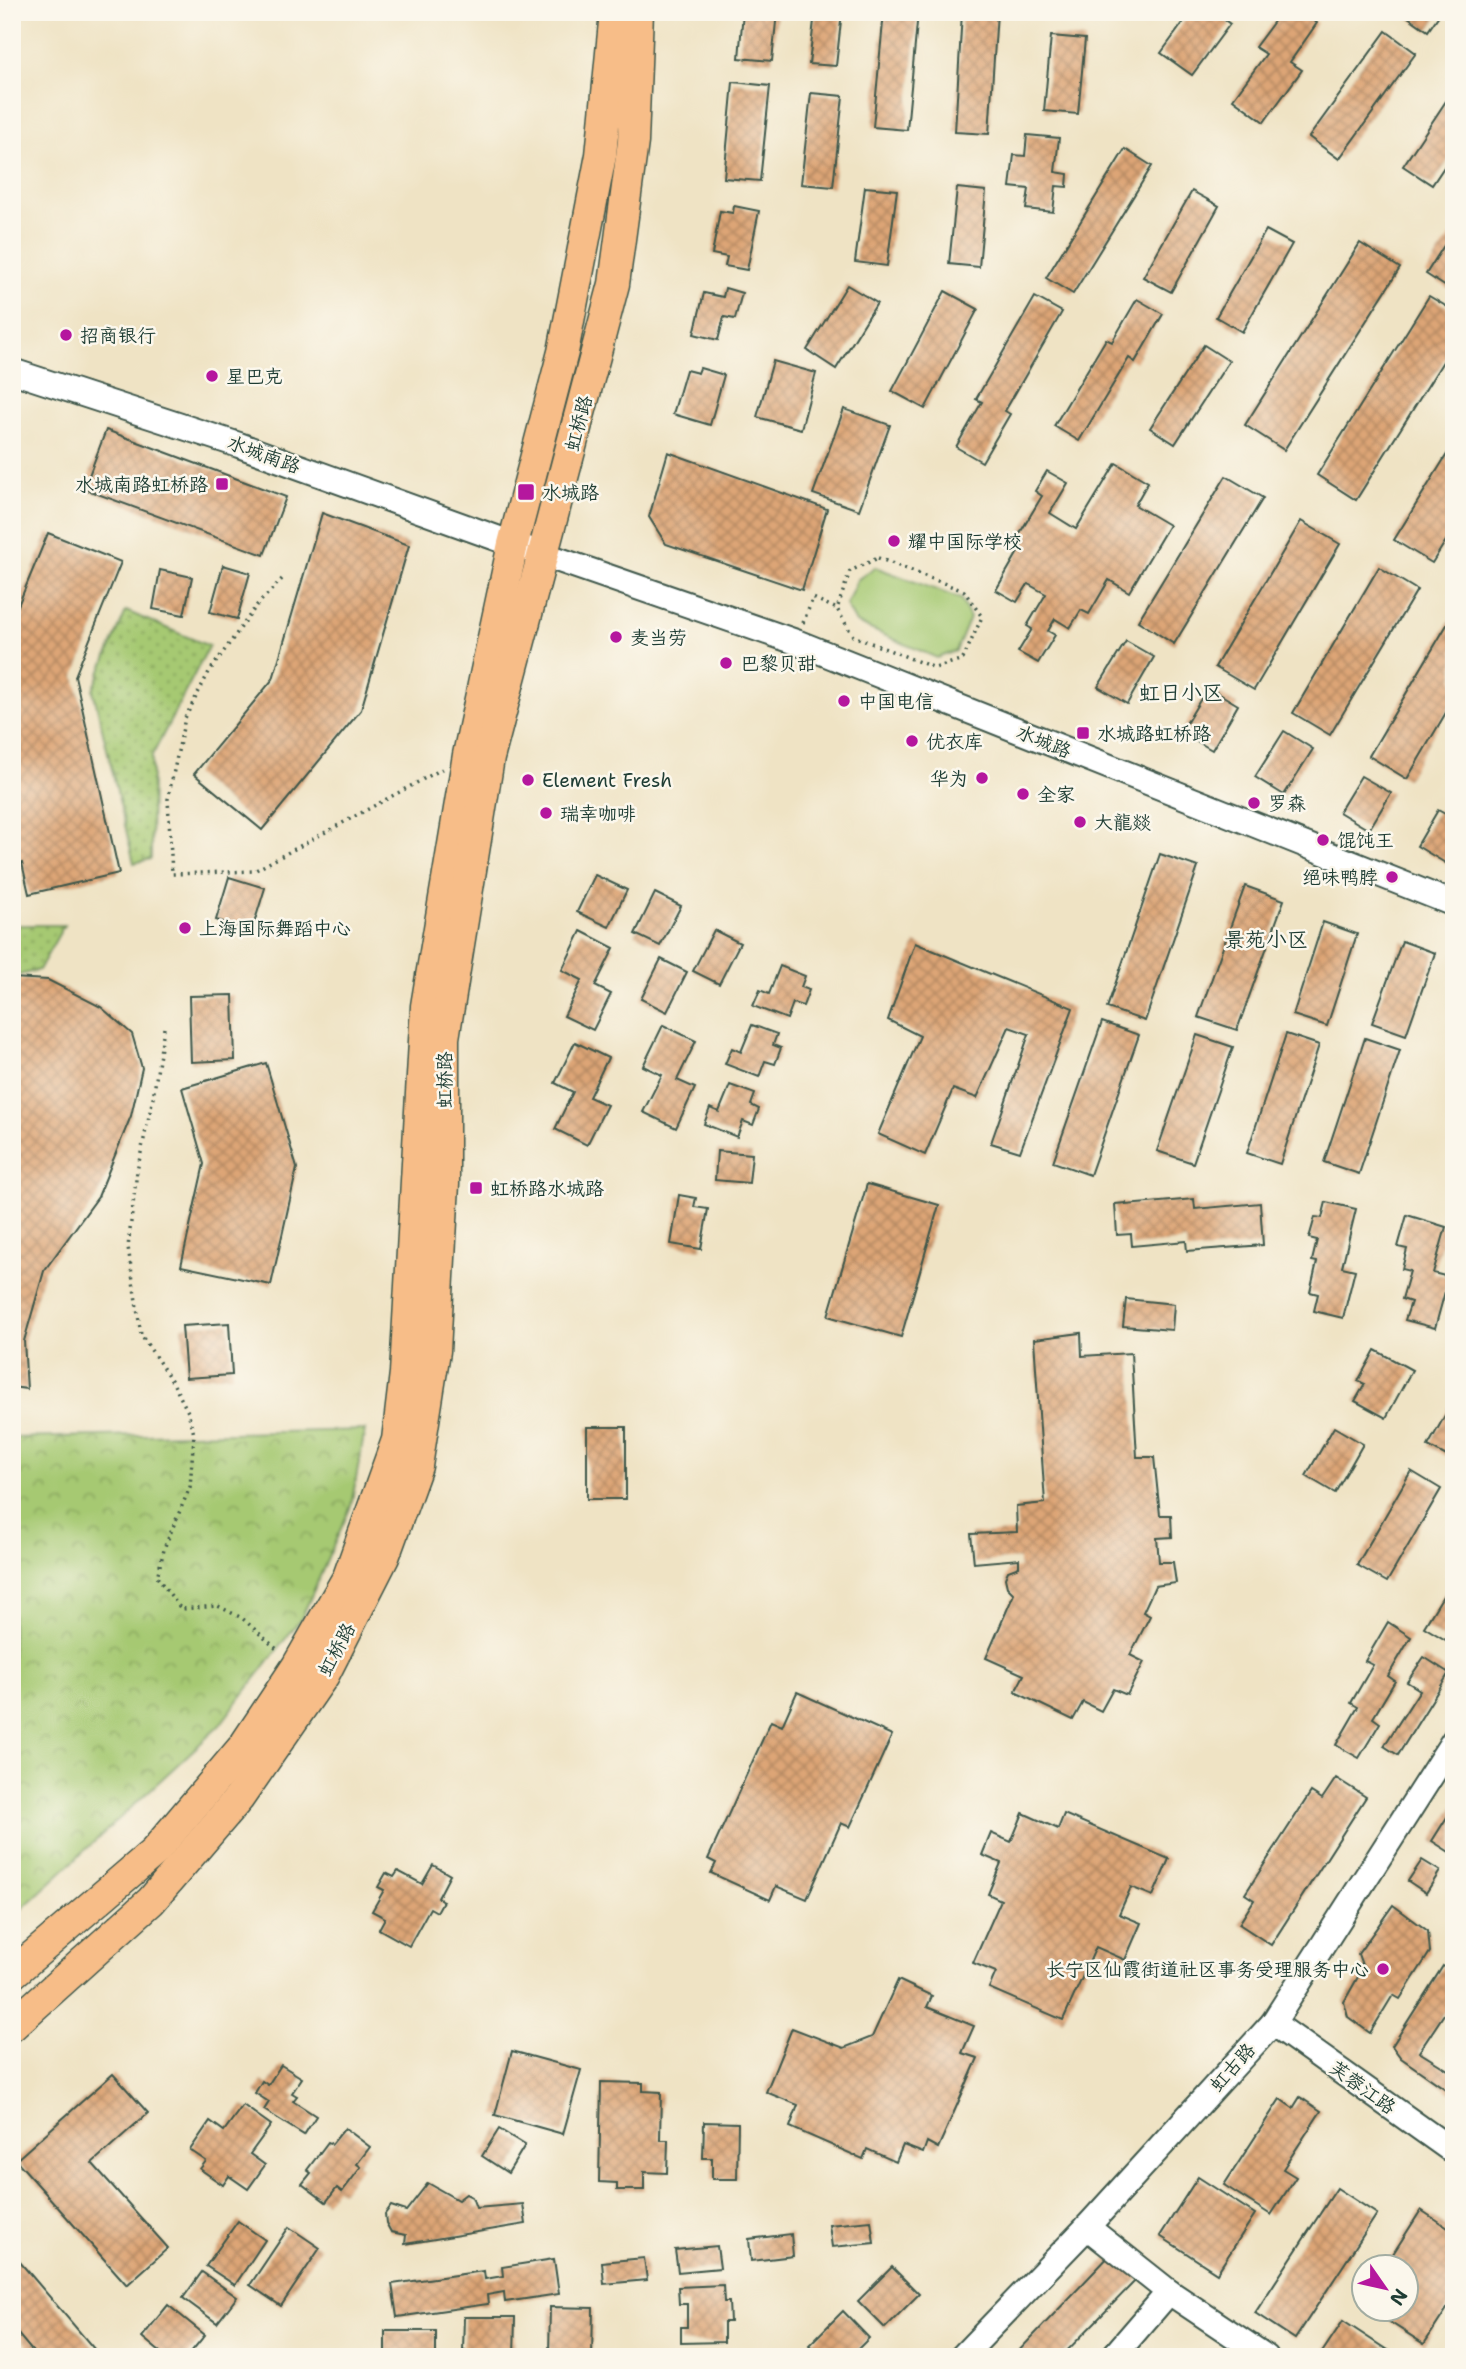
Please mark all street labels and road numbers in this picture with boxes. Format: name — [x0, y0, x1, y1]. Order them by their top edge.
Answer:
street label: 虹桥路 — [559, 392, 598, 454]
street label: 水城南路 — [224, 430, 304, 479]
street label: 水城路 — [1013, 719, 1075, 764]
street label: 虹桥路 — [432, 1051, 457, 1109]
street label: 虹桥路 — [312, 1618, 361, 1680]
street label: 虹古路 — [1204, 2038, 1261, 2097]
street label: 芙蓉江路 — [1325, 2055, 1401, 2120]

